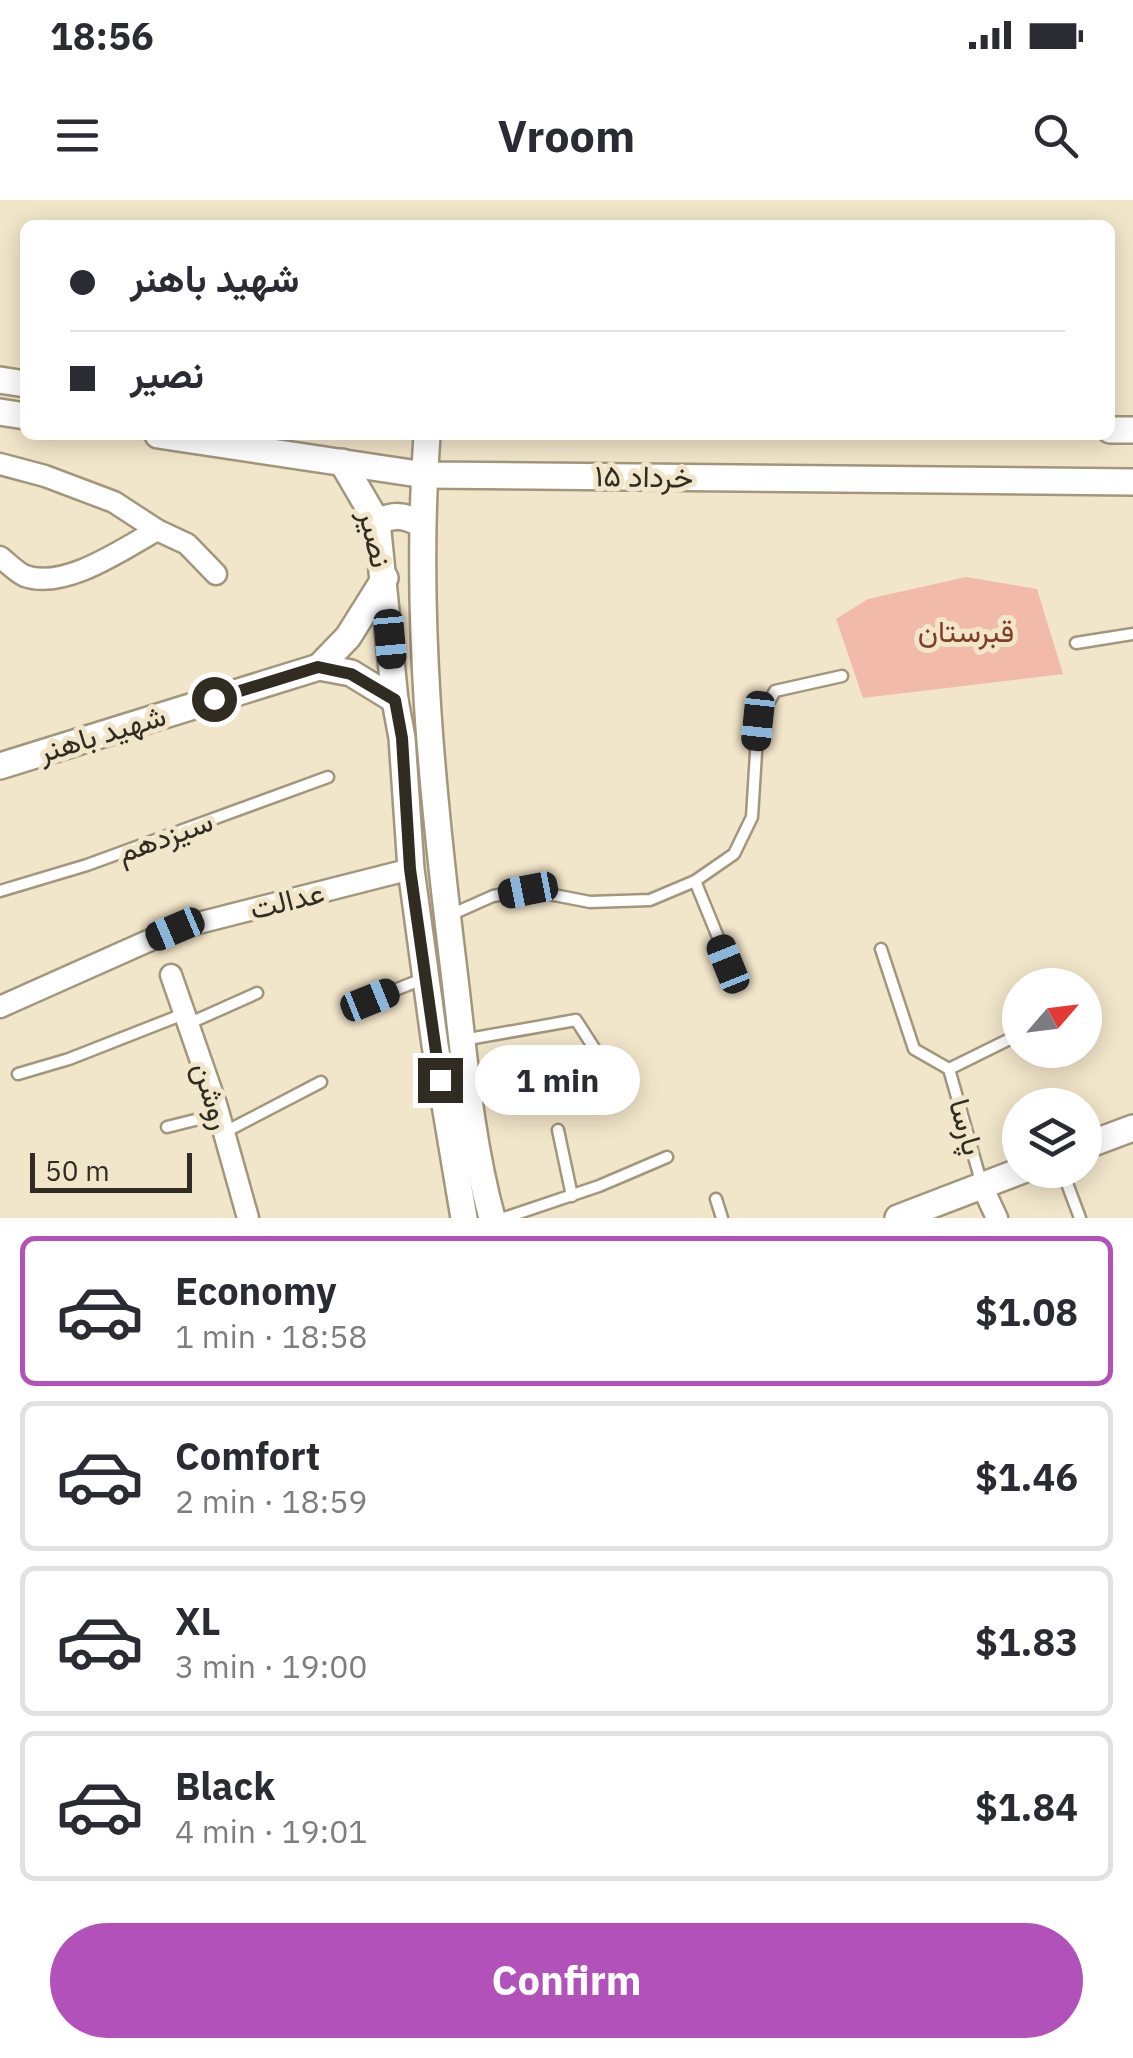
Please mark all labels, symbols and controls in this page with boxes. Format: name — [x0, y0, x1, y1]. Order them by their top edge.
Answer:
text: 18:56 — [50, 11, 154, 60]
text: Vroom — [498, 106, 635, 164]
icon: menu — [50, 108, 105, 163]
icon: search — [1028, 108, 1083, 163]
text: شهید باهنر — [130, 253, 299, 302]
text: نصیر — [130, 349, 204, 398]
street label: ۱۵ خرداد — [594, 455, 694, 496]
street label: نصیر — [351, 505, 402, 571]
car — [372, 608, 408, 670]
park label: قبرستان — [918, 611, 1014, 650]
route start — [192, 677, 237, 722]
car — [740, 690, 776, 752]
street label: شهید باهنر — [32, 695, 170, 771]
street label: سیزدهم — [111, 800, 218, 872]
car — [496, 870, 560, 910]
street label: عدالت — [245, 872, 328, 928]
car — [142, 903, 208, 955]
car — [703, 931, 753, 997]
north arrow — [1002, 968, 1102, 1068]
map controls — [1002, 968, 1102, 1188]
car — [337, 975, 403, 1025]
callout: 1 min — [475, 1045, 640, 1115]
street label: روشن — [185, 1057, 242, 1134]
route end — [418, 1058, 463, 1103]
text: 1 min — [516, 1059, 599, 1101]
button: layers — [1002, 1088, 1102, 1188]
street label: پارسا — [939, 1094, 994, 1160]
scale bar — [30, 1148, 192, 1193]
text: 50 m — [45, 1152, 110, 1189]
icon: car — [55, 1266, 145, 1356]
text: Economy — [175, 1266, 337, 1315]
text: $1.08 — [975, 1287, 1078, 1336]
text: 1 min · 18:58 — [175, 1315, 368, 1357]
icon: car — [55, 1431, 145, 1521]
text: Comfort — [175, 1431, 320, 1480]
text: $1.46 — [975, 1452, 1078, 1501]
text: 2 min · 18:59 — [175, 1480, 368, 1522]
icon: car — [55, 1596, 145, 1686]
text: XL — [175, 1596, 221, 1645]
text: $1.83 — [975, 1617, 1078, 1666]
text: 3 min · 19:00 — [175, 1645, 368, 1687]
icon: car — [55, 1761, 145, 1851]
text: Black — [175, 1761, 275, 1810]
text: $1.84 — [975, 1782, 1078, 1831]
text: 4 min · 19:01 — [175, 1810, 368, 1852]
button: Confirm — [50, 1923, 1083, 2038]

